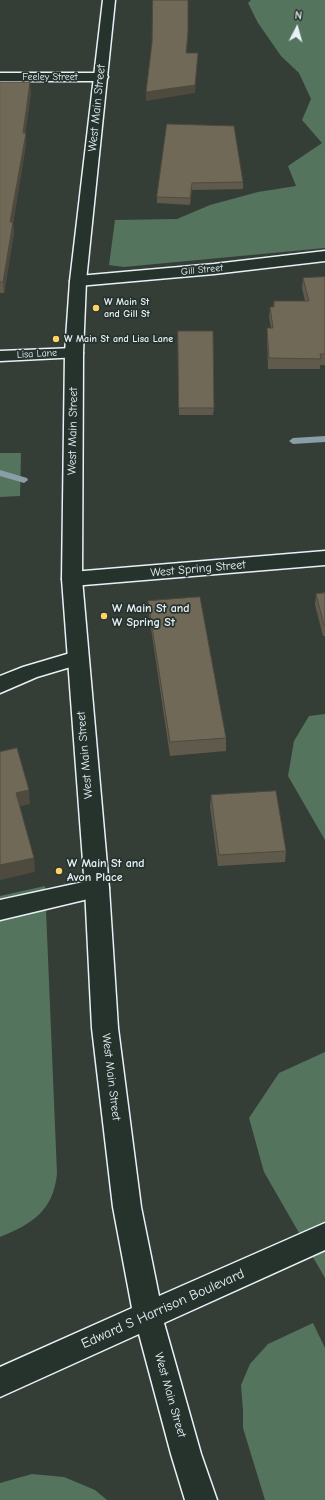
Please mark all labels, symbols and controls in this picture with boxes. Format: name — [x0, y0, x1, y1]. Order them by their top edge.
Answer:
north arrow — [277, 8, 317, 48]
text: N — [294, 9, 303, 22]
street label: West Main Street — [85, 64, 109, 152]
street label: Feeley Street — [22, 71, 78, 83]
street label: Gill Street — [180, 262, 224, 278]
place label: W Main St and Gill St — [104, 296, 150, 320]
marker: W Main St and Gill St — [91, 303, 101, 313]
place label: W Main St and Lisa Lane — [64, 333, 173, 345]
marker: W Main St and Lisa Lane — [51, 334, 61, 344]
street label: Lisa Lane — [16, 347, 58, 361]
street label: West Main Street — [65, 387, 81, 475]
street label: West Spring Street — [150, 558, 246, 580]
place label: W Main St and W Spring St — [112, 602, 190, 630]
marker: W Main St and W Spring St — [99, 611, 109, 621]
street label: West Main Street — [74, 711, 96, 799]
place label: W Main St and Avon Place — [67, 857, 145, 885]
marker: W Main St and Avon Place — [54, 866, 64, 876]
street label: West Main Street — [99, 1033, 123, 1121]
street label: Edward S Harrison Boulevard — [79, 1265, 247, 1353]
street label: West Main Street — [151, 1351, 189, 1439]

